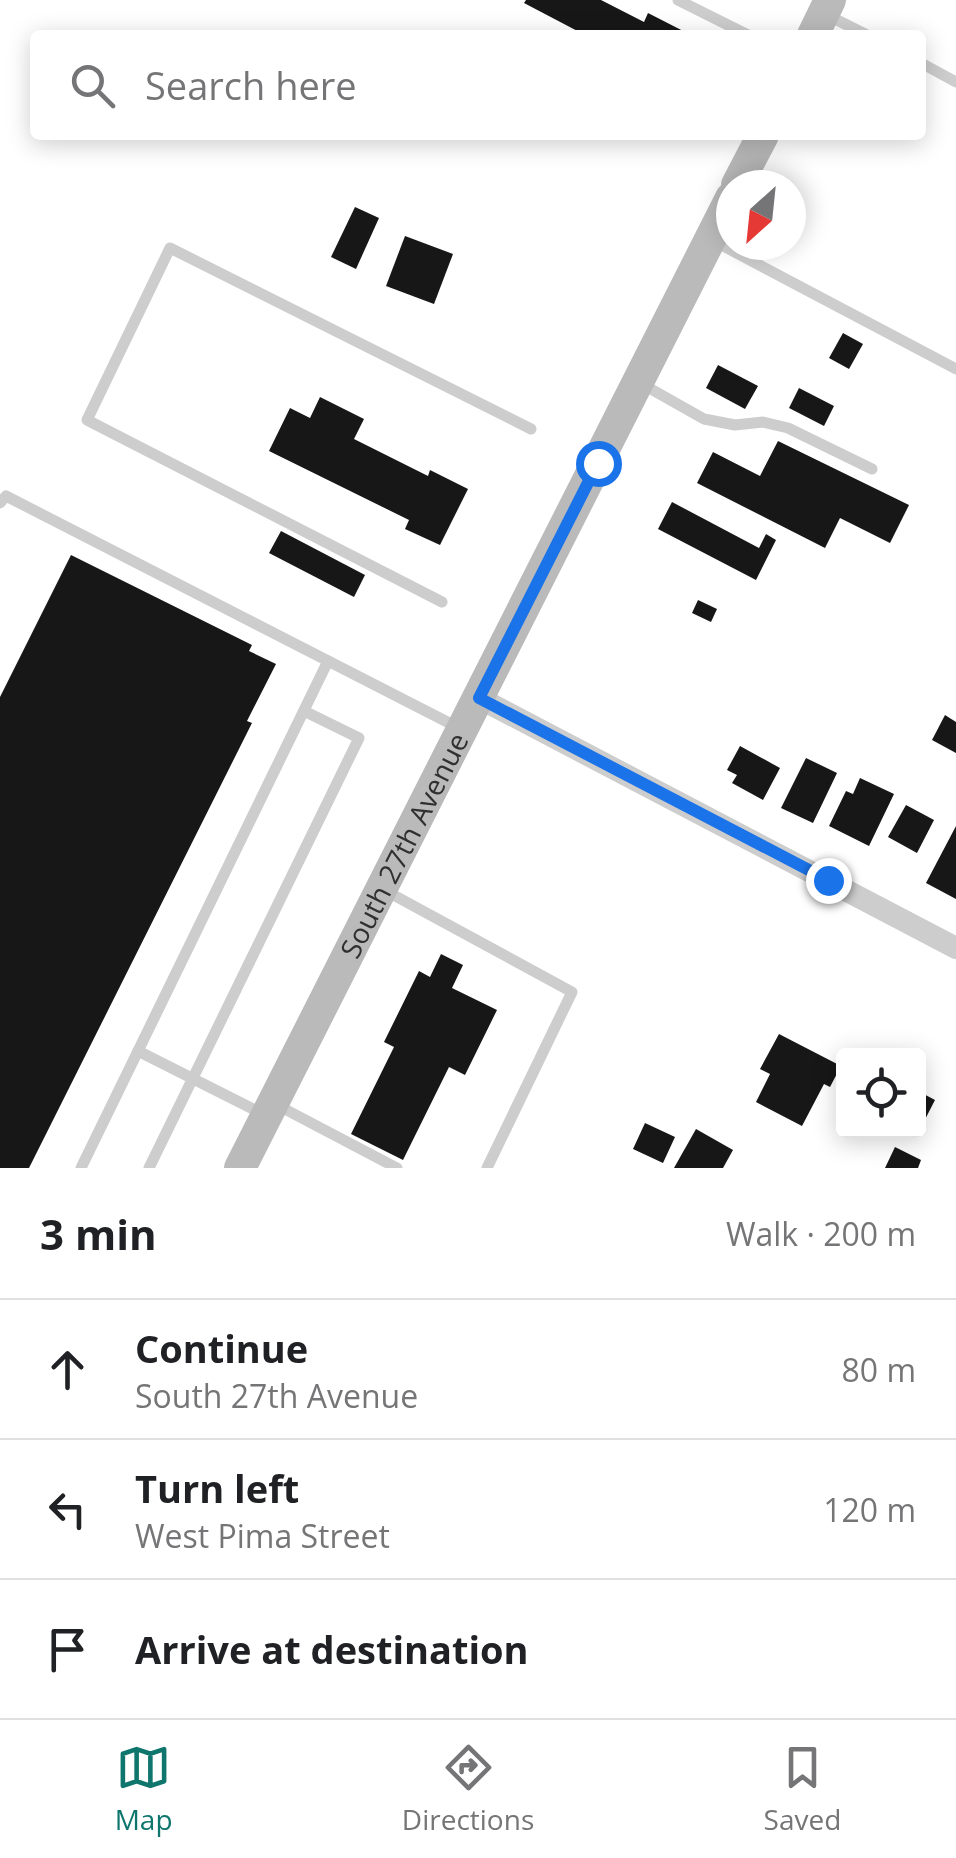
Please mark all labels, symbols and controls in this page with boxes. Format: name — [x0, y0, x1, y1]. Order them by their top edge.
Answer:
search box — [30, 30, 926, 140]
icon: search — [65, 58, 120, 113]
text: Search here — [145, 59, 357, 111]
north arrow — [716, 170, 806, 260]
route start — [576, 441, 622, 487]
street label: South 27th Avenue — [331, 726, 476, 964]
route end — [806, 858, 852, 904]
map controls — [836, 1048, 926, 1138]
button: locate — [836, 1048, 926, 1138]
text: 3 min — [40, 1205, 157, 1262]
text: Walk · 200 m — [726, 1212, 916, 1255]
text: Continue — [135, 1322, 308, 1374]
icon: ahead — [40, 1342, 95, 1397]
text: 80 m — [841, 1348, 916, 1391]
text: South 27th Avenue — [135, 1374, 418, 1417]
text: Turn left — [135, 1462, 299, 1514]
icon: left — [40, 1482, 95, 1537]
text: 120 m — [823, 1488, 916, 1531]
text: West Pima Street — [135, 1514, 390, 1557]
icon: arrive — [40, 1622, 95, 1677]
text: Arrive at destination — [135, 1623, 529, 1675]
tab: Map — [115, 1740, 173, 1838]
tab: Directions — [402, 1740, 534, 1838]
tab: Saved — [764, 1740, 841, 1838]

